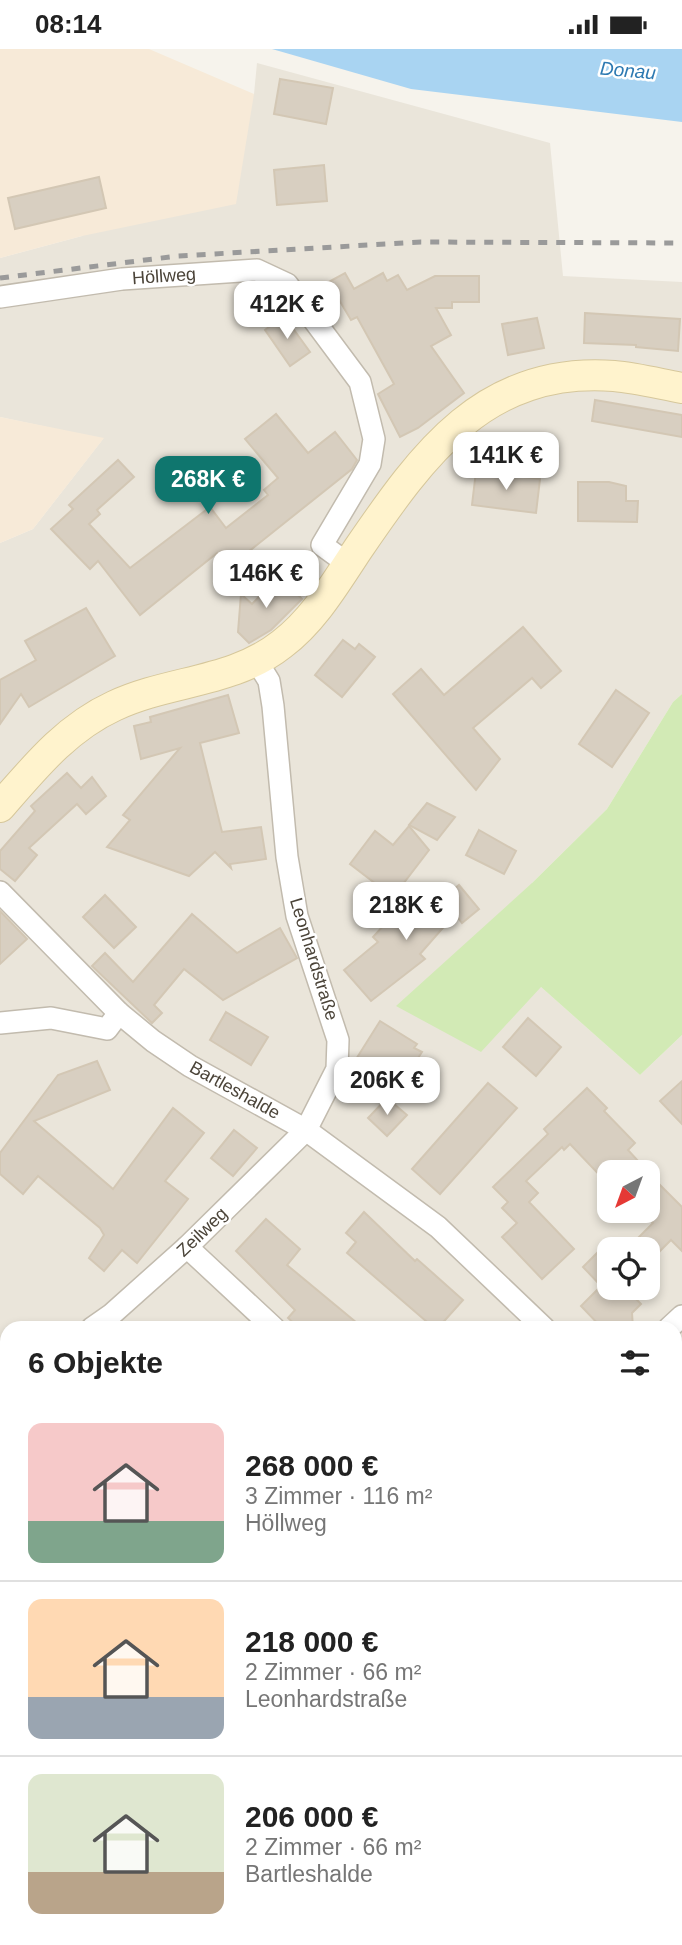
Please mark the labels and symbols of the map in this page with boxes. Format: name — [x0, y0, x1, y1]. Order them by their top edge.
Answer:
water label: Donau — [599, 58, 657, 83]
street label: Höllweg — [131, 264, 197, 288]
pin: 412K € — [230, 281, 344, 341]
pin: 141K € — [449, 433, 563, 492]
pin: 268K € — [151, 456, 265, 516]
pin: 146K € — [209, 551, 323, 610]
pin: 218K € — [349, 883, 463, 942]
street label: Leonhardstraße — [286, 895, 342, 1023]
street label: Bartleshalde — [186, 1057, 284, 1123]
pin: 206K € — [330, 1058, 444, 1117]
north arrow — [597, 1160, 660, 1223]
street label: Zeilweg — [173, 1203, 231, 1261]

